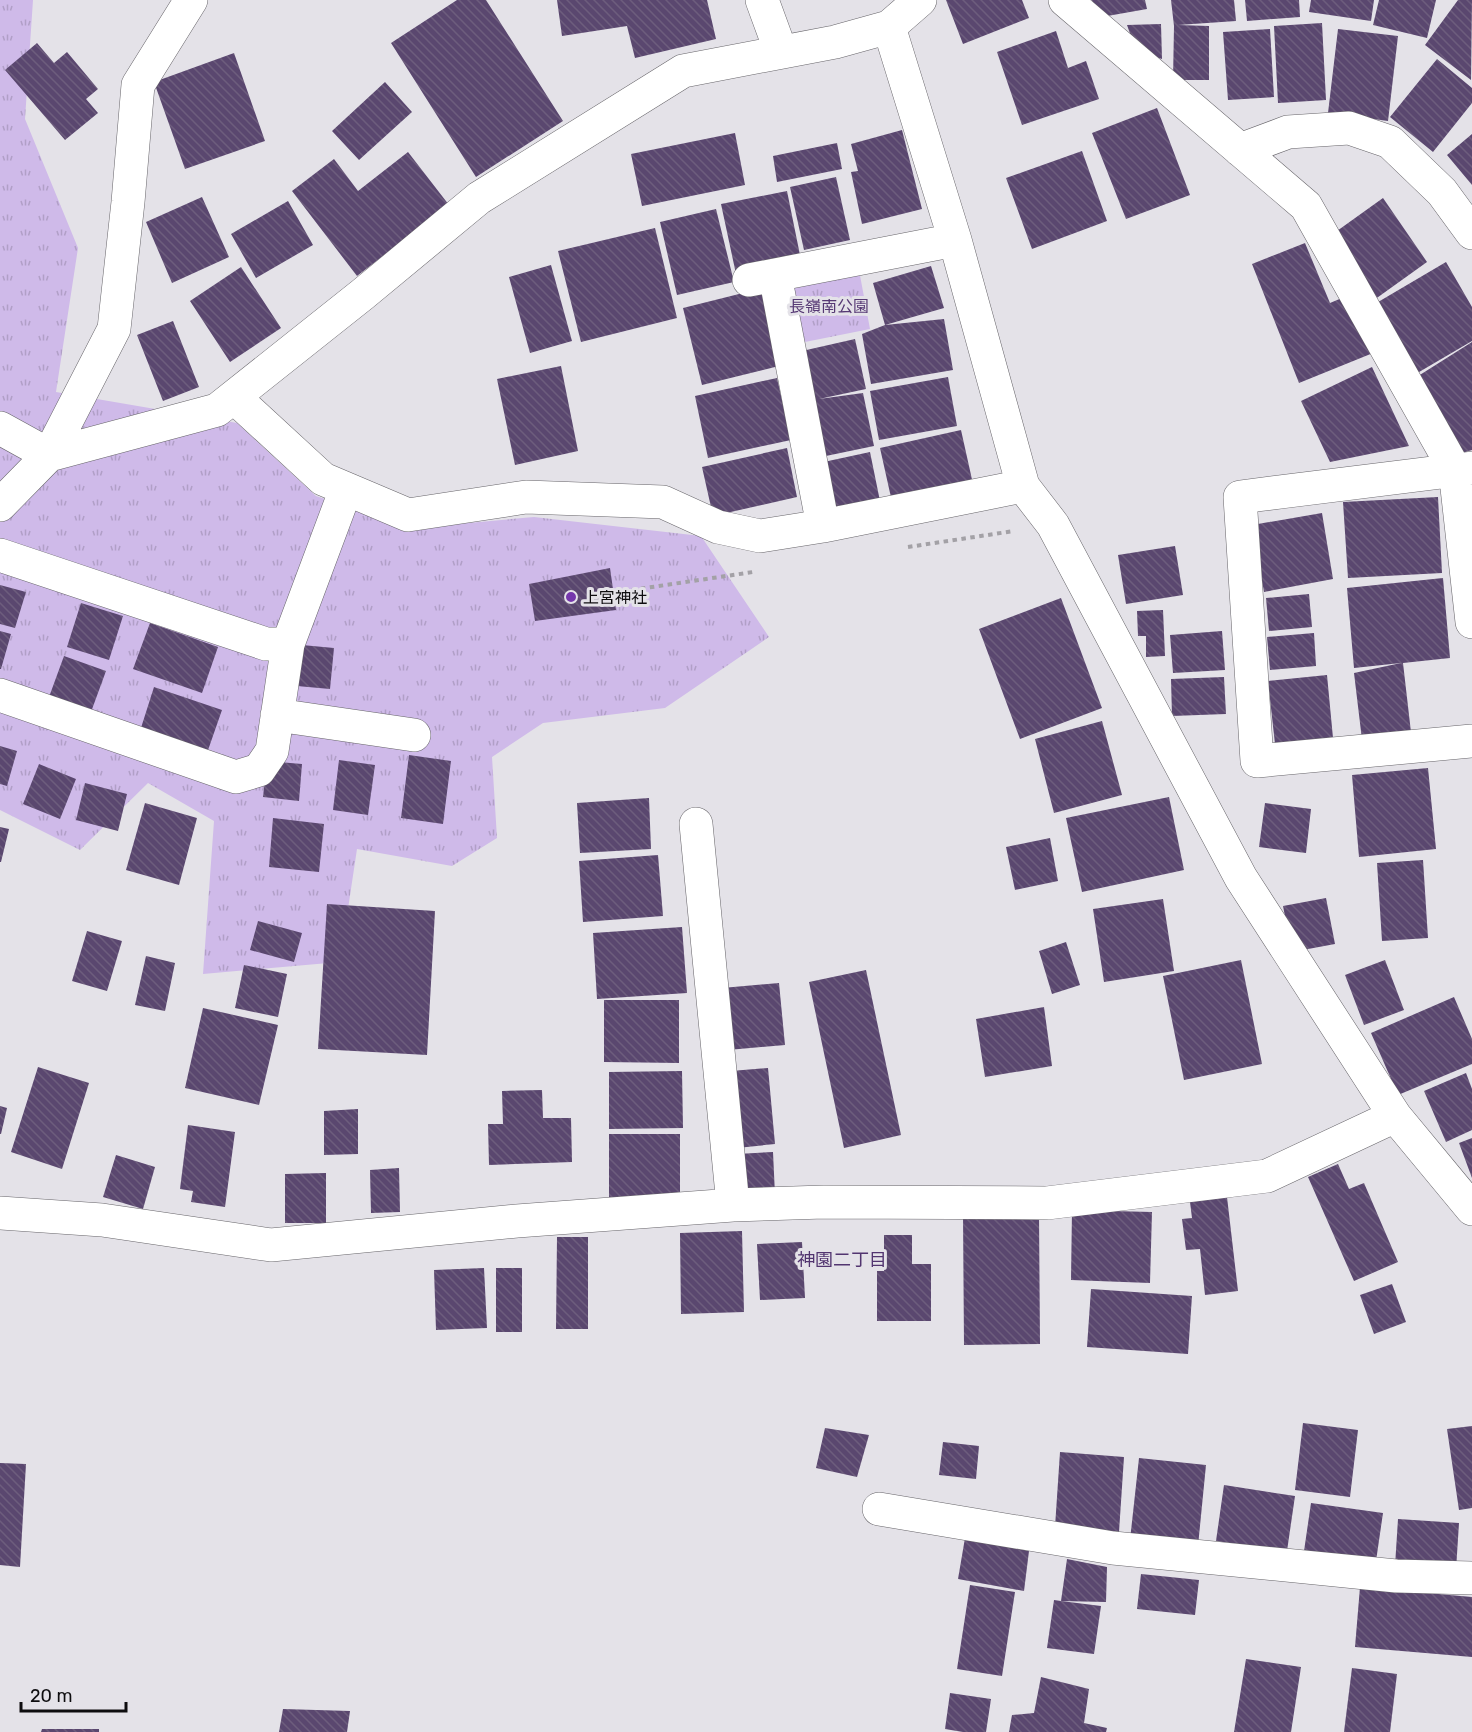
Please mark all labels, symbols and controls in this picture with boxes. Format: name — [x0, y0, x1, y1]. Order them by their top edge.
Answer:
park label: 長嶺南公園 — [789, 297, 869, 316]
place label: 上宮神社 — [583, 588, 647, 607]
marker: 上宮神社 — [564, 590, 578, 604]
district label: 神園二丁目 — [797, 1249, 887, 1271]
scale bar — [21, 1675, 126, 1713]
text: 20 m — [30, 1685, 72, 1707]

